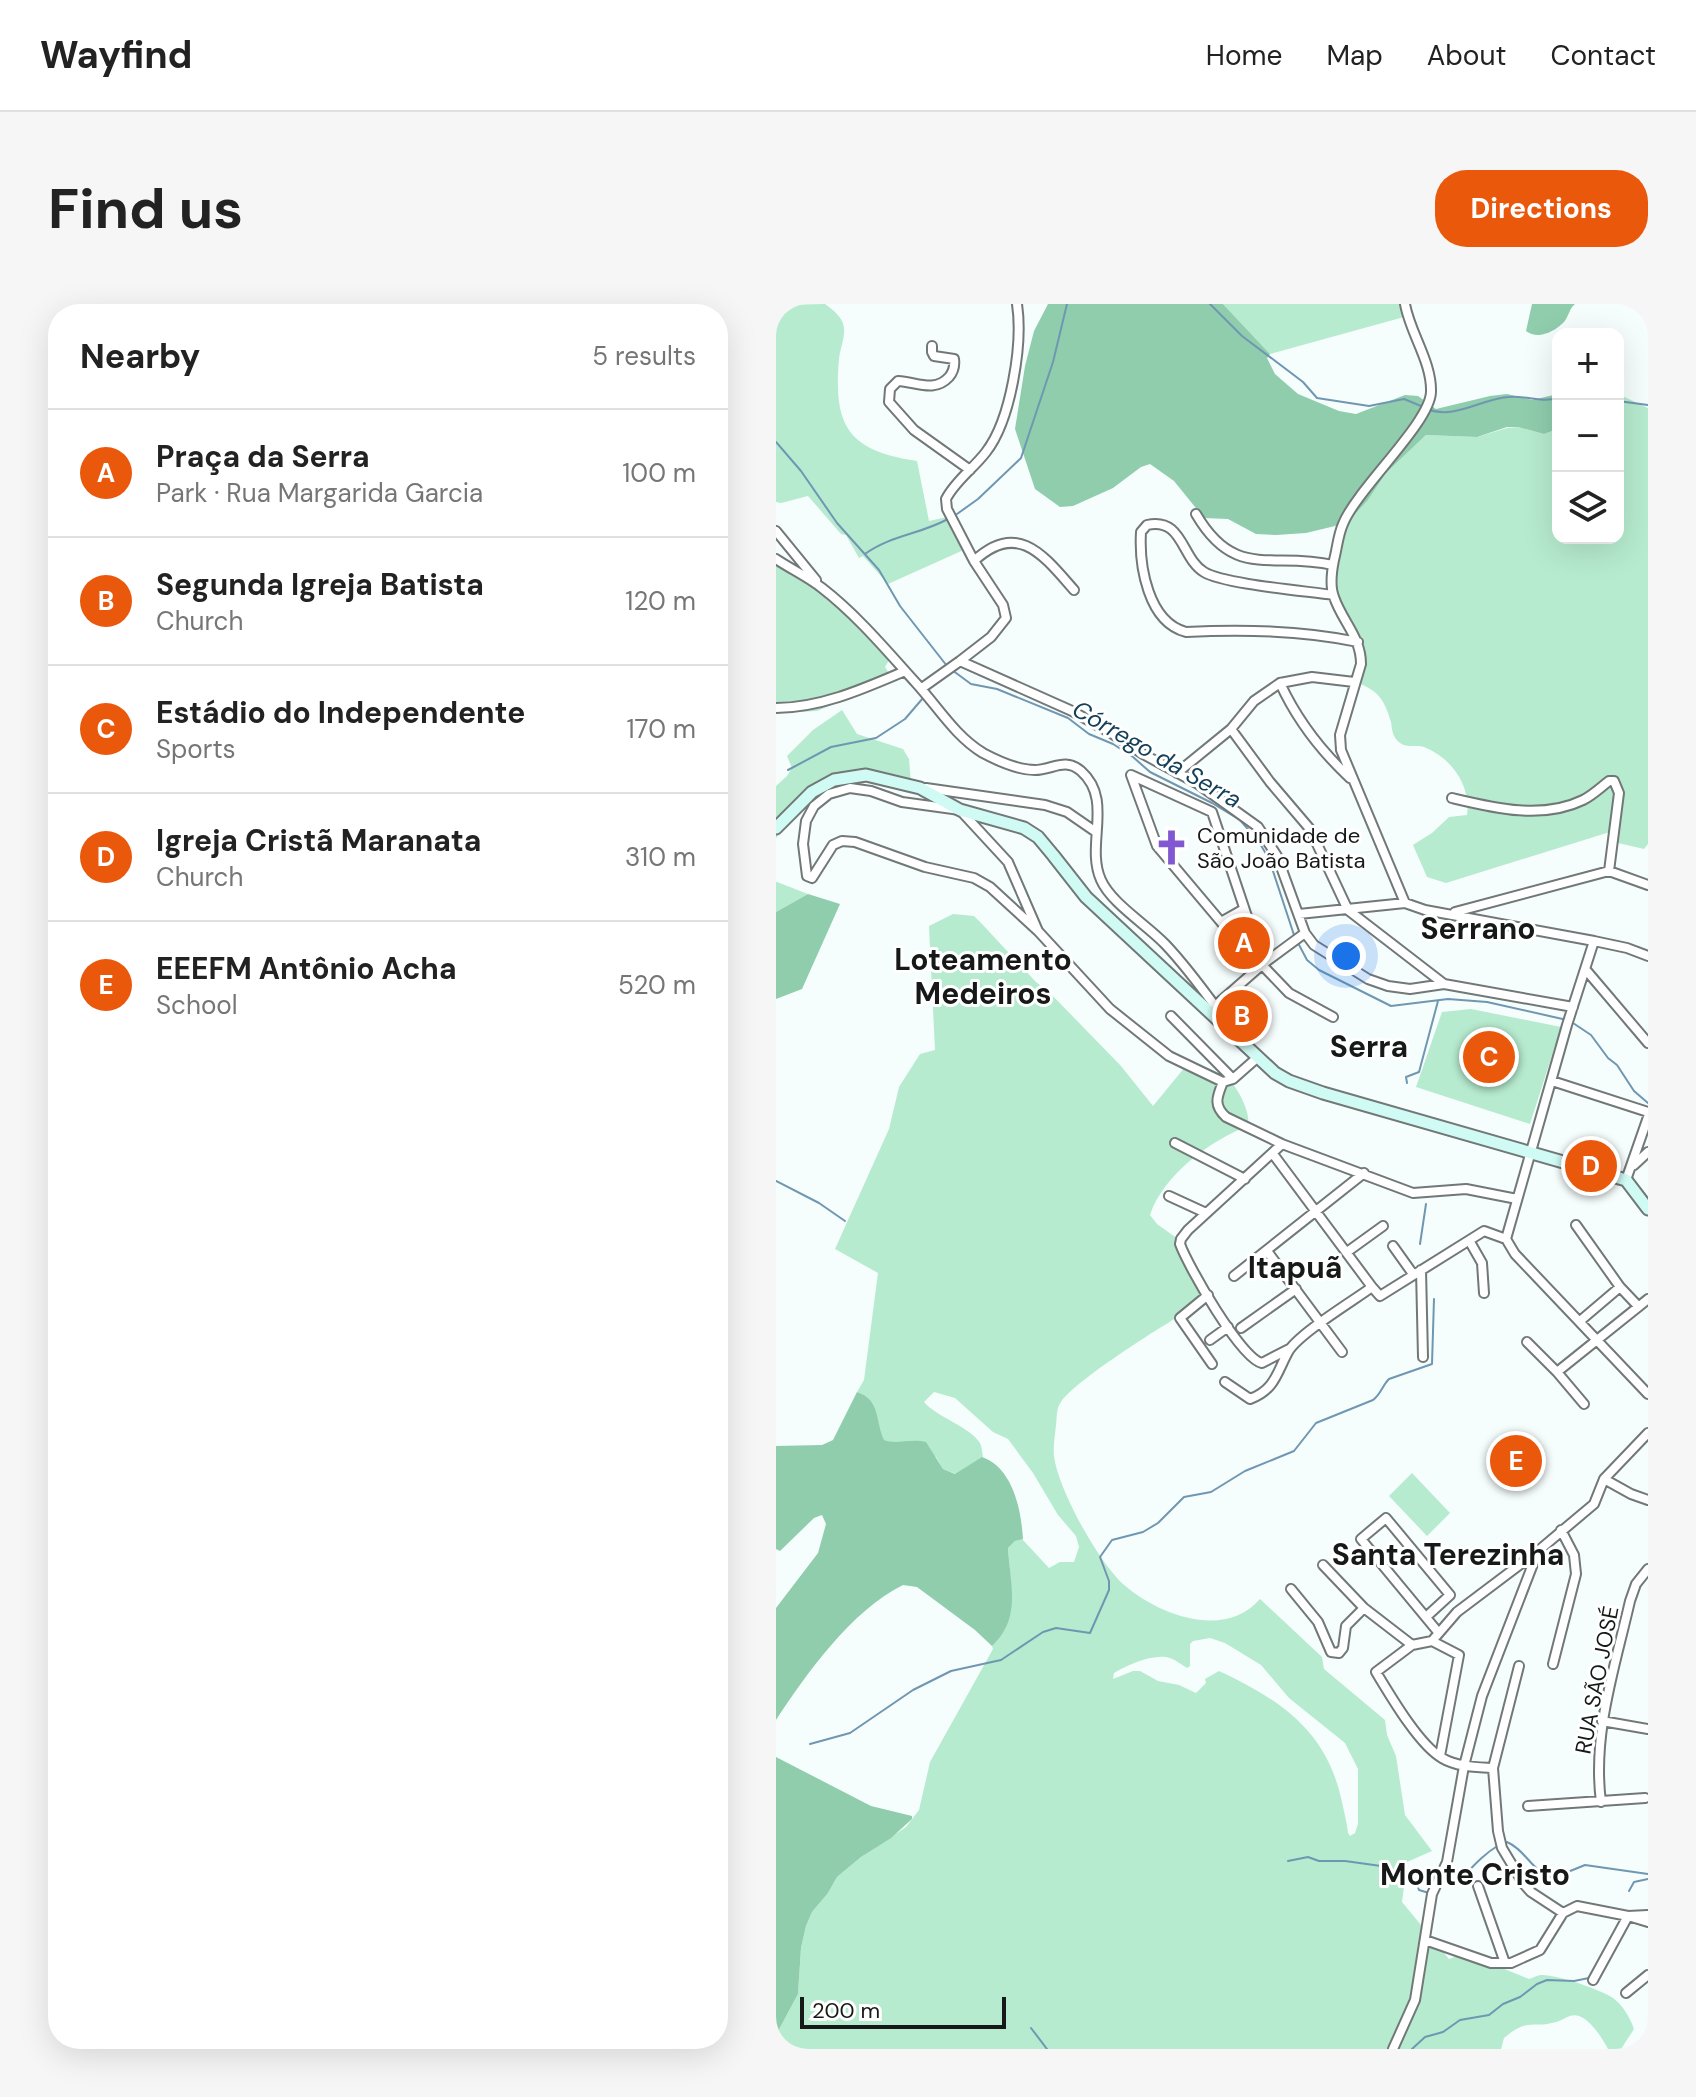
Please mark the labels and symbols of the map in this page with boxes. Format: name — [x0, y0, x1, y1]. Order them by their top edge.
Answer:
water label: Córrego da Serra — [1067, 693, 1247, 815]
place label: Comunidade de São João Batista — [1197, 821, 1366, 875]
church icon: Comunidade de São João Batista — [1152, 829, 1190, 867]
district label: Serrano — [1420, 909, 1536, 948]
pin: A — [1218, 913, 1270, 973]
your location — [1326, 936, 1366, 976]
district label: Loteamento Medeiros — [894, 940, 1072, 1013]
pin: B — [1216, 986, 1268, 1046]
district label: Serra — [1330, 1027, 1408, 1066]
pin: C — [1463, 1027, 1515, 1087]
pin: D — [1565, 1136, 1617, 1196]
district label: Itapuã — [1248, 1248, 1342, 1287]
pin: E — [1490, 1431, 1542, 1491]
district label: Santa Terezinha — [1332, 1535, 1564, 1574]
street label: RUA SÃO JOSÉ — [1568, 1604, 1626, 1756]
district label: Monte Cristo — [1380, 1855, 1570, 1894]
scale bar — [800, 1993, 1006, 2029]

